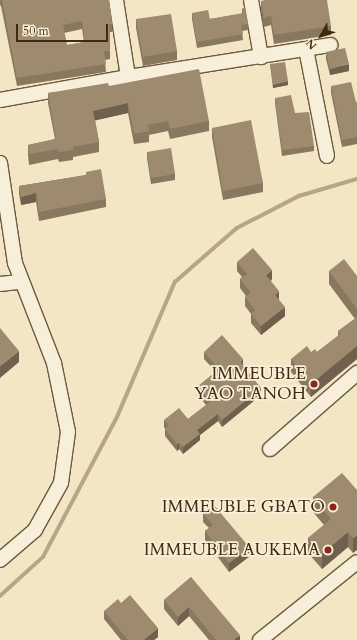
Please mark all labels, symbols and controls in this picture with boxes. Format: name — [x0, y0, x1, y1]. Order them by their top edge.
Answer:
scale bar — [18, 16, 110, 42]
north arrow — [301, 16, 341, 56]
text: 50 m — [23, 23, 49, 39]
text: N — [303, 36, 320, 53]
place label: IMMEUBLE YAO TANOH — [194, 364, 306, 404]
marker: IMMEUBLE YAO TANOH — [309, 379, 319, 389]
place label: IMMEUBLE GBATO — [162, 497, 325, 517]
marker: IMMEUBLE GBATO — [328, 502, 338, 512]
place label: IMMEUBLE AUKEMA — [144, 540, 320, 560]
marker: IMMEUBLE AUKEMA — [323, 545, 333, 555]

